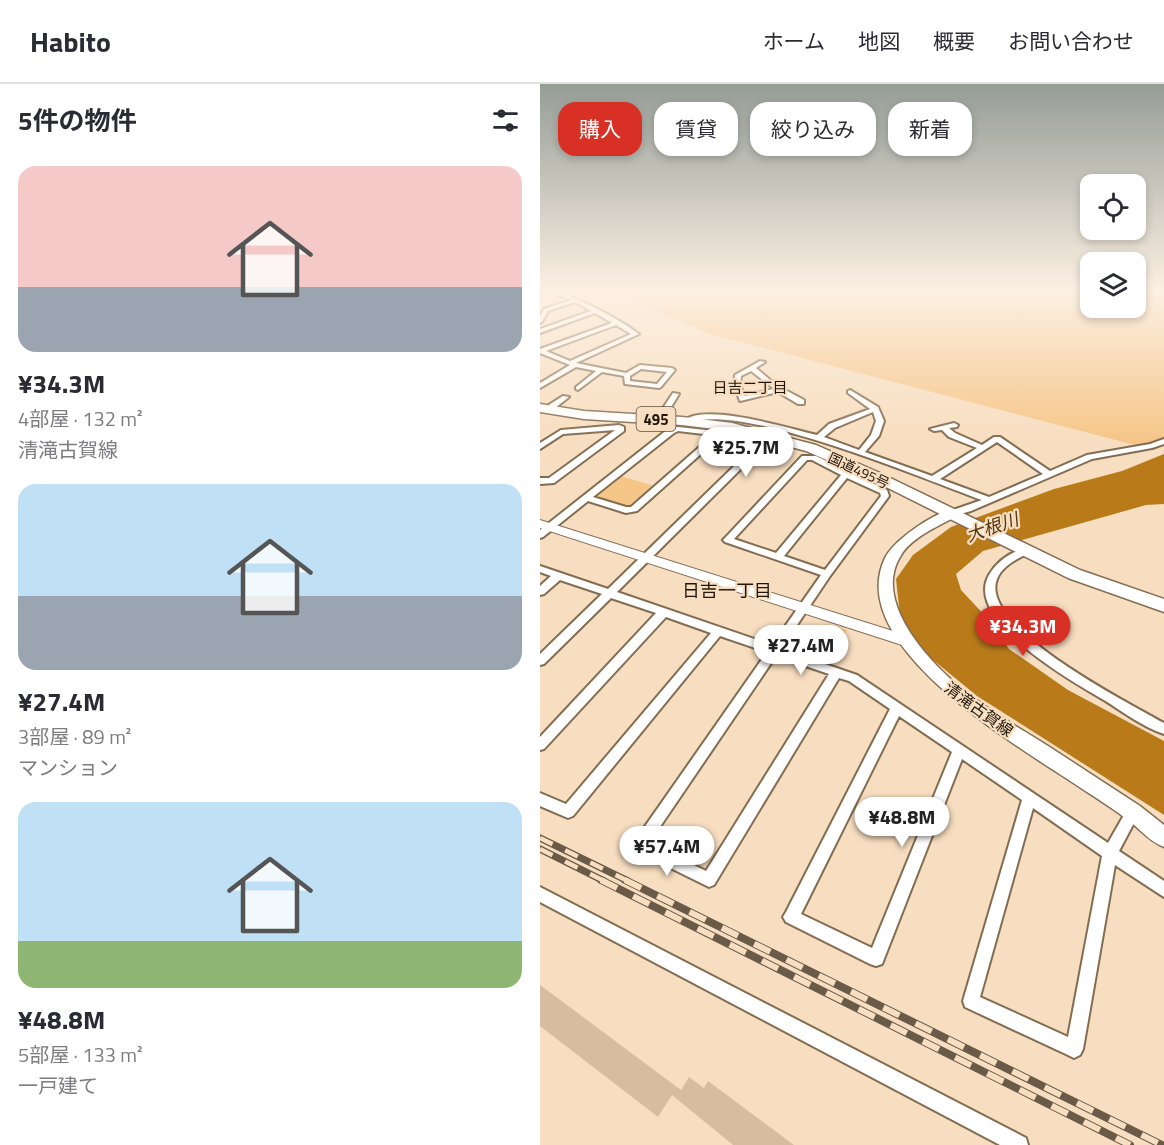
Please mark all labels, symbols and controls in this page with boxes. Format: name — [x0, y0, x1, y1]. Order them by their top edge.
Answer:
text: Habito — [30, 20, 111, 63]
text: ホーム — [763, 25, 825, 57]
text: 地図 — [858, 25, 900, 57]
text: 概要 — [933, 25, 975, 57]
text: お問い合わせ — [1008, 25, 1134, 57]
text: 5件の物件 — [18, 101, 137, 140]
chip: 購入 — [558, 102, 642, 156]
chip: 賃貸 — [654, 102, 738, 156]
chip: 絞り込み — [750, 102, 876, 156]
chip: 新着 — [888, 102, 972, 156]
icon: filters — [489, 104, 522, 137]
map controls — [1080, 174, 1146, 318]
button: locate — [1080, 174, 1146, 240]
icon: home — [216, 205, 324, 313]
button: layers — [1080, 252, 1146, 318]
text: ¥34.3M — [18, 364, 105, 403]
district label: 日吉二丁目 — [712, 376, 788, 399]
text: 4部屋 · 132 m² — [18, 403, 143, 434]
road number: 495 — [636, 407, 676, 431]
pin: ¥25.7M — [697, 427, 795, 478]
text: ¥25.7M — [712, 431, 780, 462]
text: 清滝古賀線 — [18, 434, 118, 465]
street label: 国道495号 — [825, 447, 893, 493]
water label: 大根川 — [962, 505, 1024, 549]
icon: home — [216, 523, 324, 631]
district label: 日吉一丁目 — [682, 577, 772, 604]
pin: ¥34.3M — [974, 606, 1072, 657]
text: ¥34.3M — [989, 610, 1057, 641]
pin: ¥27.4M — [752, 625, 850, 676]
text: ¥27.4M — [767, 629, 835, 660]
street label: 清滝古賀線 — [940, 676, 1018, 742]
text: ¥27.4M — [18, 682, 105, 721]
text: 3部屋 · 89 m² — [18, 721, 131, 752]
text: マンション — [18, 752, 118, 783]
pin: ¥48.8M — [853, 797, 951, 848]
text: ¥48.8M — [868, 801, 936, 832]
pin: ¥57.4M — [618, 826, 716, 877]
text: ¥57.4M — [633, 830, 701, 861]
icon: home — [216, 841, 324, 949]
text: ¥48.8M — [18, 1000, 105, 1039]
text: 5部屋 · 133 m² — [18, 1039, 143, 1070]
text: 一戸建て — [18, 1070, 98, 1101]

